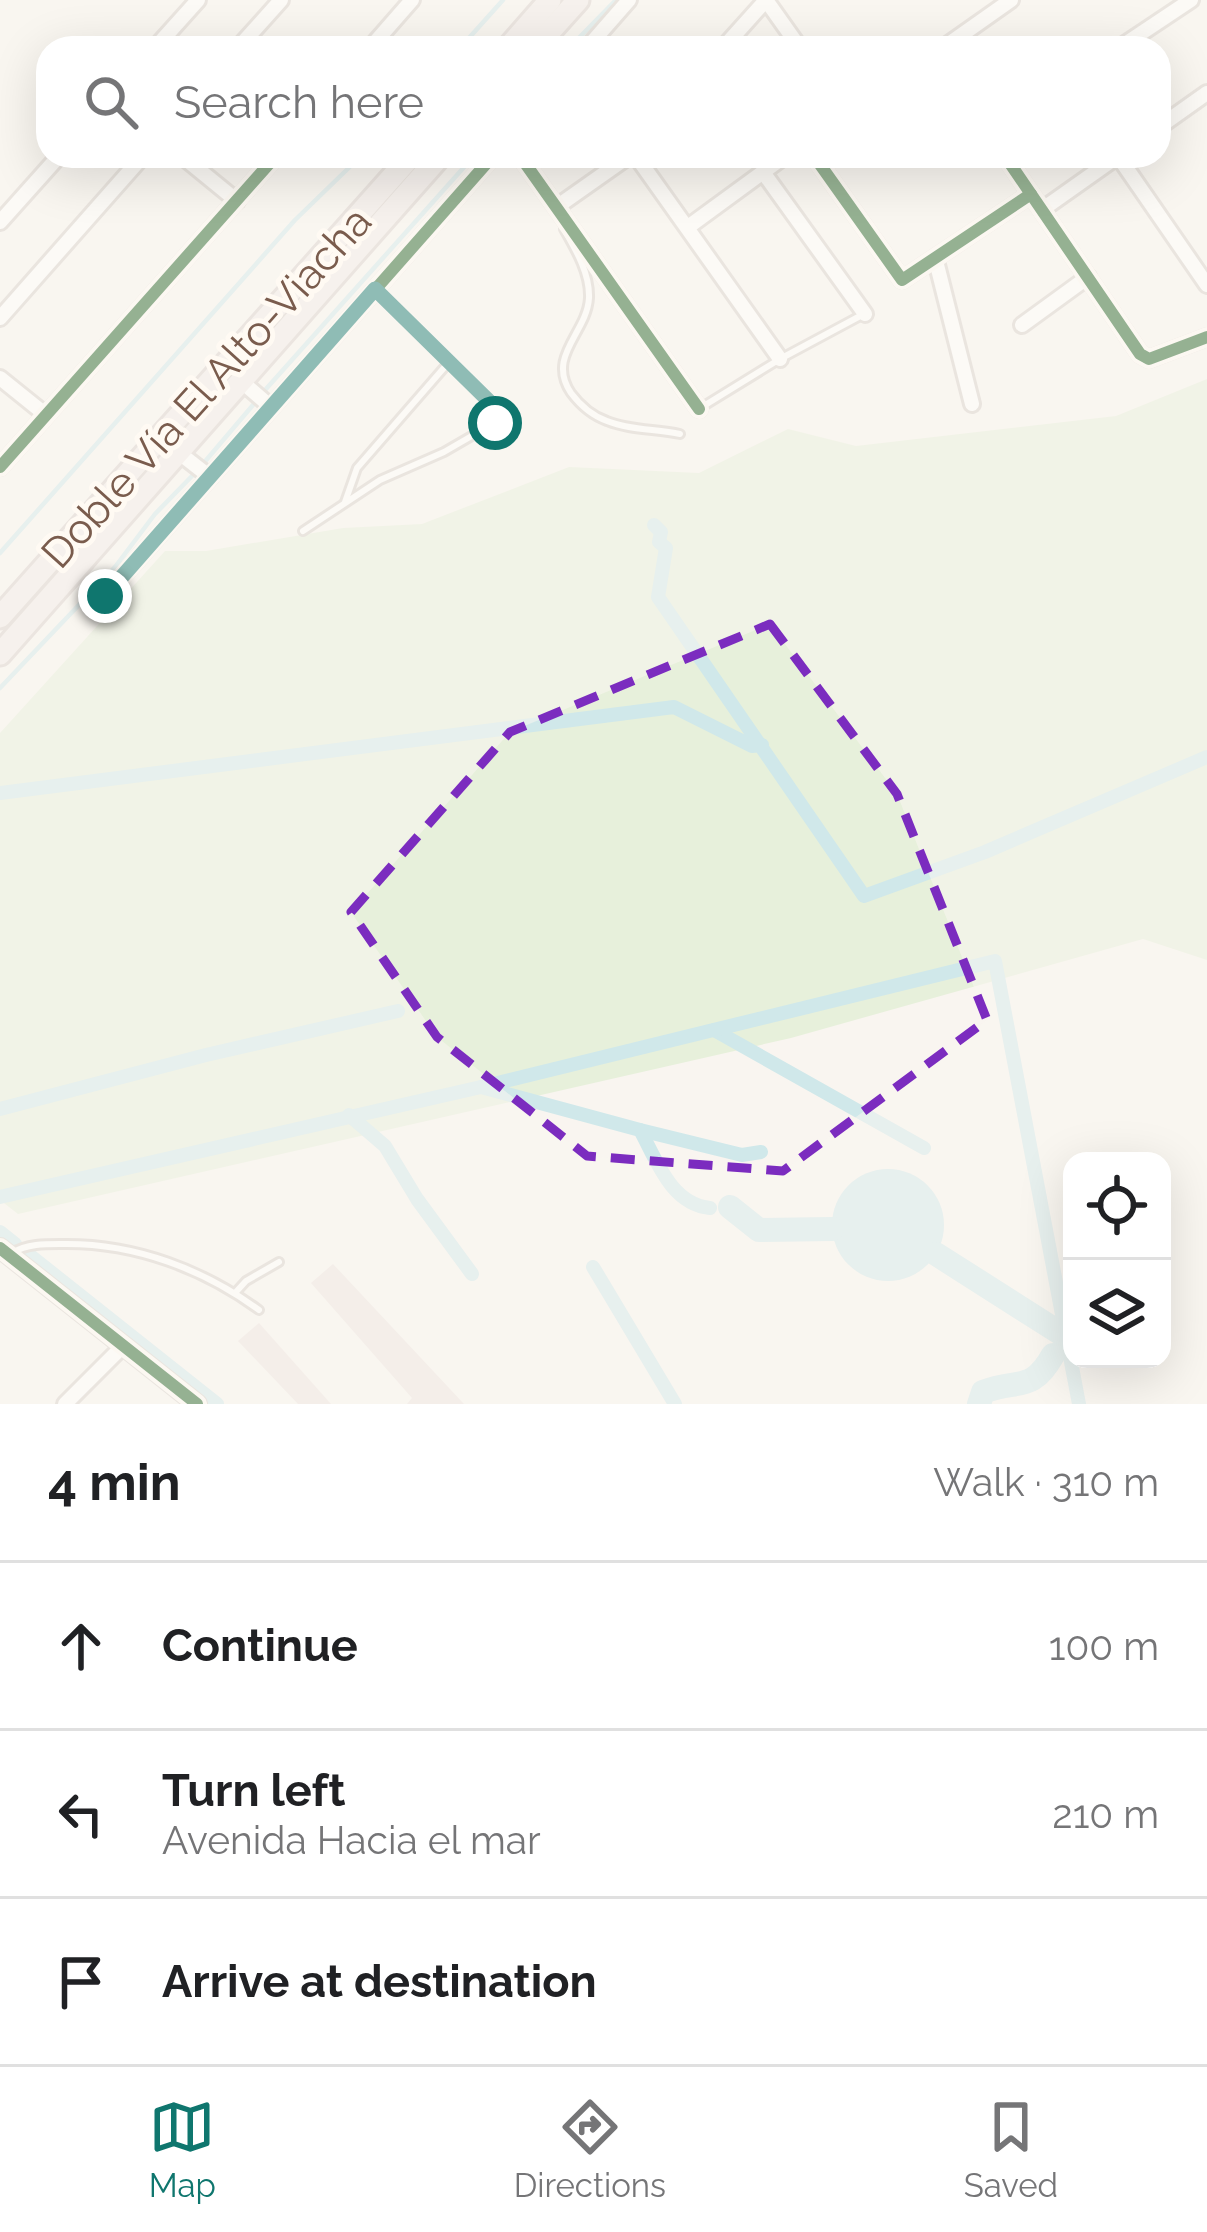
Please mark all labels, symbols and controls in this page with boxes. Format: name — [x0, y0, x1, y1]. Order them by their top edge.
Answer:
search box — [36, 36, 1171, 168]
icon: search — [78, 69, 144, 135]
text: Search here — [174, 76, 424, 129]
street label: Doble Vía El Alto-Viacha — [31, 197, 381, 578]
route start — [468, 396, 522, 450]
route end — [78, 569, 132, 623]
map controls — [1063, 1152, 1171, 1368]
button: locate — [1063, 1152, 1171, 1260]
button: layers — [1063, 1260, 1171, 1368]
text: 4 min — [48, 1452, 181, 1512]
text: Walk · 310 m — [933, 1459, 1159, 1505]
icon: ahead — [48, 1613, 114, 1679]
text: Continue — [162, 1619, 358, 1672]
text: 100 m — [1049, 1623, 1159, 1669]
text: Turn left — [162, 1764, 345, 1817]
icon: left — [48, 1781, 114, 1847]
text: 210 m — [1052, 1791, 1159, 1837]
text: Avenida Hacia el mar — [162, 1817, 541, 1863]
icon: arrive — [48, 1949, 114, 2015]
text: Arrive at destination — [162, 1955, 597, 2008]
tab: Map — [149, 2094, 216, 2205]
tab: Directions — [514, 2094, 666, 2205]
tab: Saved — [964, 2094, 1058, 2205]

